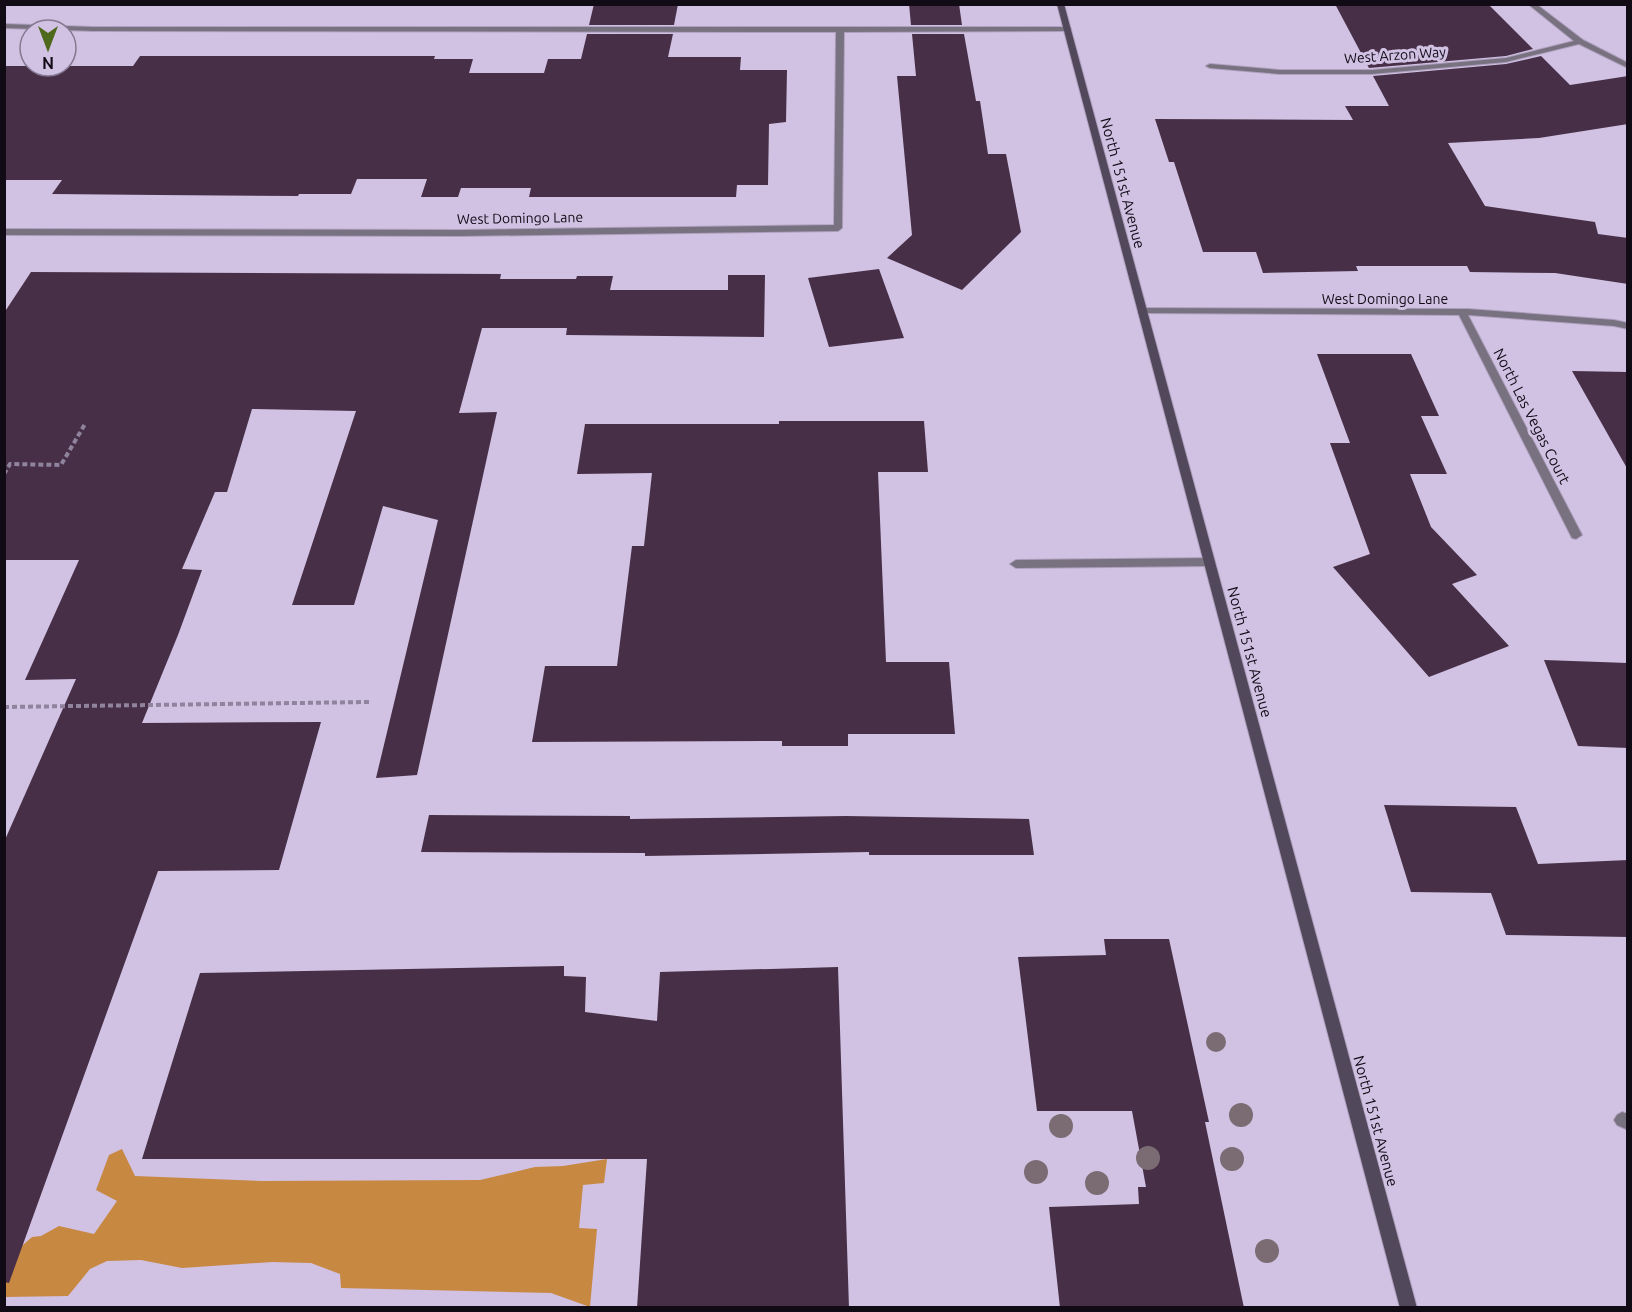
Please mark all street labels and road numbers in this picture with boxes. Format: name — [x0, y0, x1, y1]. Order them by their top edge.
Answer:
street label: West Arzon Way — [1344, 43, 1447, 67]
street label: North 151st Avenue — [1097, 116, 1149, 250]
street label: West Domingo Lane — [457, 209, 583, 227]
street label: West Domingo Lane — [1322, 291, 1448, 307]
street label: North Las Vegas Court — [1490, 345, 1574, 487]
street label: North 151st Avenue — [1224, 585, 1276, 719]
street label: North 151st Avenue — [1350, 1054, 1402, 1188]

